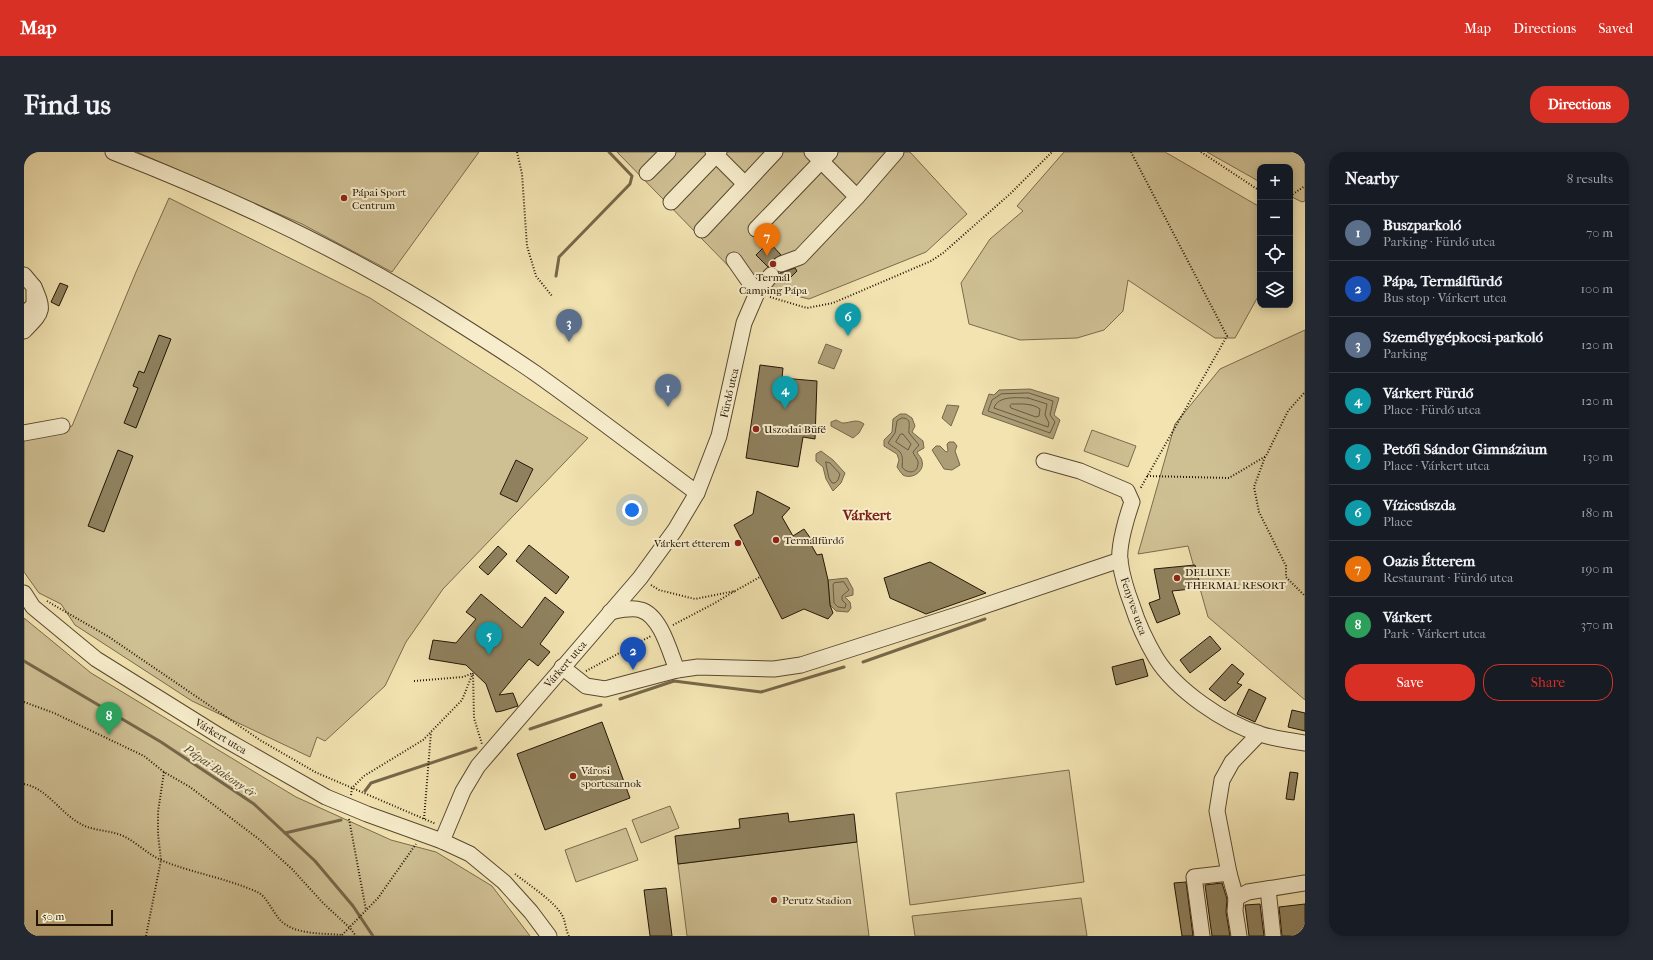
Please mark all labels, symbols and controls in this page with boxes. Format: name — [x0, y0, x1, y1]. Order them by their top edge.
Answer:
text: Map — [20, 17, 56, 39]
text: Map — [1464, 20, 1491, 37]
text: Directions — [1513, 20, 1576, 37]
text: Saved — [1598, 20, 1633, 37]
button: Directions — [1530, 86, 1629, 123]
text: Find us — [24, 88, 111, 121]
map controls — [1257, 164, 1293, 308]
button: + — [1257, 164, 1293, 200]
text: Nearby — [1345, 168, 1399, 188]
text: 8 results — [1567, 171, 1613, 186]
place label: Pápai Sport Centrum — [352, 186, 406, 212]
marker: Pápai Sport Centrum — [339, 193, 349, 203]
button: − — [1257, 200, 1293, 236]
text: Buszparkoló — [1383, 216, 1461, 234]
pin: 7 — [754, 223, 780, 256]
text: 1 — [1356, 225, 1360, 240]
text: 70 m — [1586, 225, 1613, 240]
text: Parking · Fürdő utca — [1383, 234, 1495, 249]
button: locate — [1257, 236, 1293, 272]
marker: Termál Camping Pápa — [768, 259, 778, 269]
place label: Termál Camping Pápa — [739, 271, 808, 297]
button: layers — [1257, 272, 1293, 308]
text: Pápa, Termálfürdő — [1383, 272, 1502, 290]
text: 2 — [1355, 281, 1361, 296]
text: 100 m — [1580, 281, 1613, 296]
text: Bus stop · Várkert utca — [1383, 290, 1506, 305]
pin: 6 — [835, 303, 861, 336]
pin: 3 — [556, 309, 582, 342]
text: Személygépkocsi-parkoló — [1383, 328, 1543, 346]
text: 3 — [1355, 337, 1361, 352]
text: 120 m — [1581, 337, 1613, 352]
text: Parking — [1383, 346, 1427, 361]
street label: Fürdő utca — [717, 366, 742, 419]
pin: 1 — [655, 374, 681, 407]
pin: 4 — [772, 376, 798, 409]
text: Várkert Fürdő — [1383, 384, 1473, 402]
text: 4 — [1354, 393, 1362, 408]
text: 120 m — [1581, 393, 1613, 408]
text: Place · Fürdő utca — [1383, 402, 1481, 417]
place label: Uszodai Büfé — [764, 423, 827, 436]
marker: Uszodai Büfé — [751, 424, 761, 434]
text: Petőfi Sándor Gimnázium — [1383, 440, 1547, 458]
text: 5 — [1355, 449, 1361, 464]
text: 130 m — [1582, 449, 1613, 464]
text: Place · Várkert utca — [1383, 458, 1490, 473]
text: Vízicsúszda — [1383, 496, 1456, 514]
your location — [622, 500, 642, 520]
text: 6 — [1354, 505, 1362, 520]
text: 180 m — [1581, 505, 1613, 520]
district label: Várkert — [842, 506, 892, 524]
text: Place — [1383, 514, 1413, 529]
place label: Termálfürdő — [784, 534, 844, 547]
marker: Termálfürdő — [771, 535, 781, 545]
place label: Várkert étterem — [653, 537, 731, 550]
marker: Várkert étterem — [733, 538, 743, 548]
text: Oazis Étterem — [1383, 552, 1475, 570]
text: 7 — [1355, 561, 1361, 576]
text: 190 m — [1581, 561, 1613, 576]
place label: DELUXE THERMAL RESORT — [1185, 566, 1287, 592]
text: Restaurant · Fürdő utca — [1383, 570, 1513, 585]
marker: DELUXE THERMAL RESORT — [1172, 573, 1182, 583]
street label: Fenyves utca — [1118, 575, 1150, 638]
text: Várkert — [1383, 608, 1432, 626]
text: 8 — [1355, 617, 1361, 632]
text: 370 m — [1581, 617, 1613, 632]
pin: 5 — [476, 622, 502, 655]
text: Park · Várkert utca — [1383, 626, 1486, 641]
street label: Várkert utca — [541, 637, 590, 691]
pin: 2 — [620, 637, 646, 670]
button: Save — [1345, 664, 1475, 701]
button: Share — [1483, 664, 1613, 701]
pin: 8 — [96, 702, 122, 735]
street label: Várkert utca — [192, 715, 250, 757]
water label: Pápai-Bakony-ér — [180, 741, 260, 801]
place label: Városi sportcsarnok — [580, 764, 642, 790]
marker: Városi sportcsarnok — [568, 771, 578, 781]
place label: Perutz Stadion — [782, 894, 852, 907]
marker: Perutz Stadion — [769, 895, 779, 905]
scale bar — [36, 908, 113, 927]
text: 50 m — [42, 910, 64, 923]

